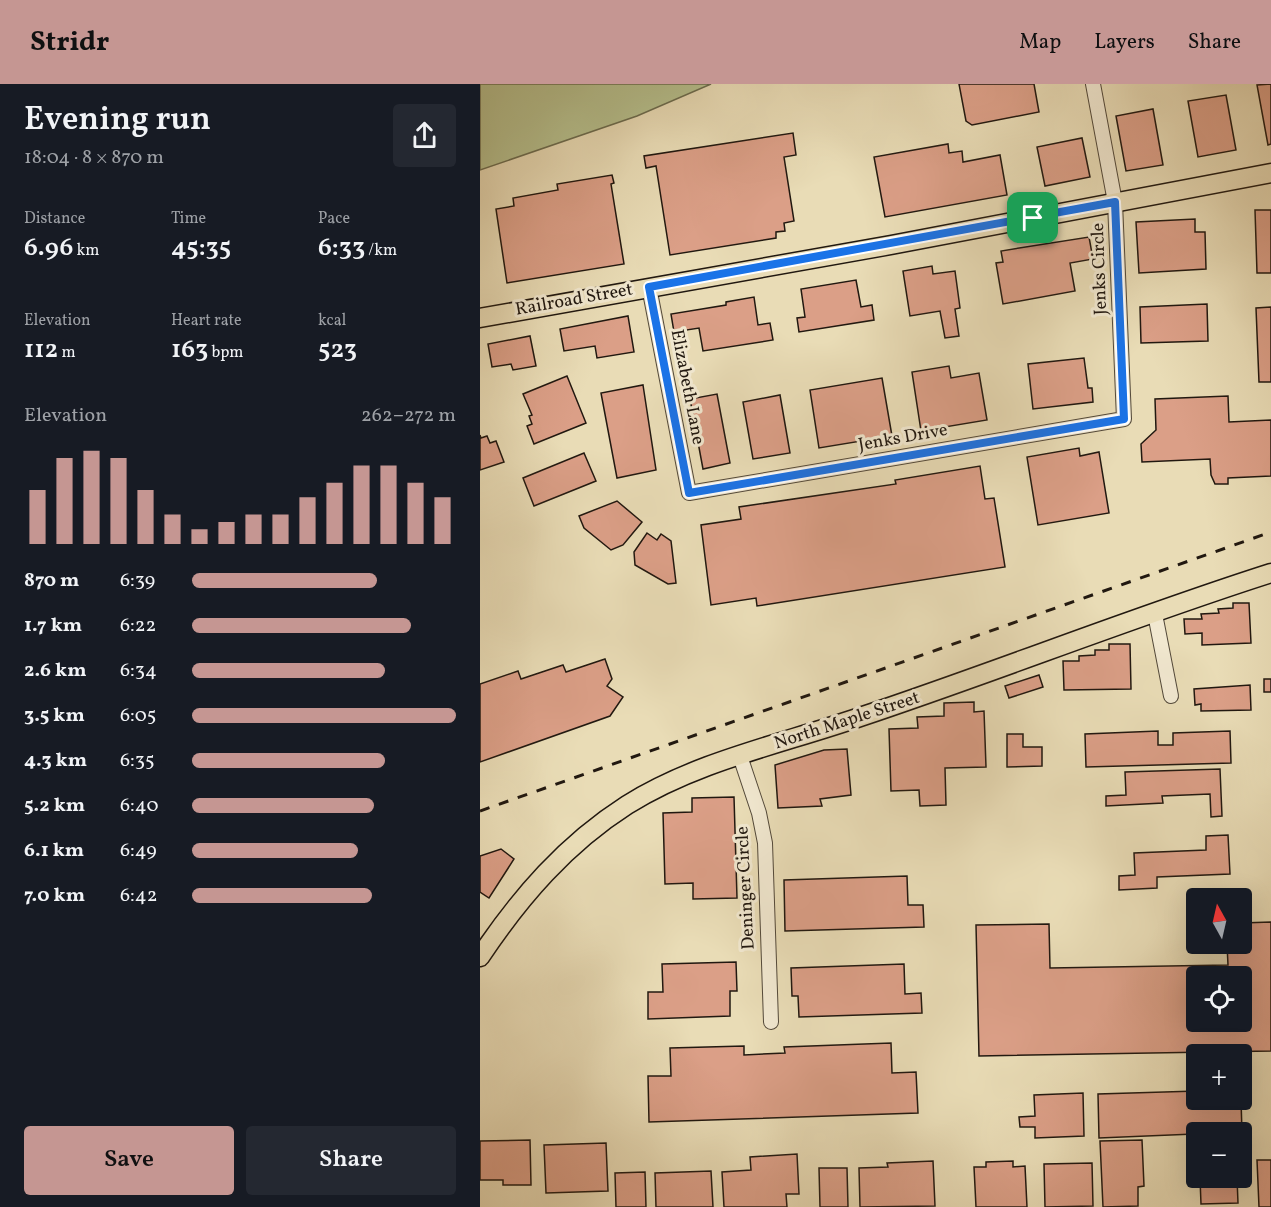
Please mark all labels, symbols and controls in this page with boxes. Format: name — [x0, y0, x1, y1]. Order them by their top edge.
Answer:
text: Stridr — [30, 23, 109, 62]
text: Map — [1019, 28, 1061, 57]
text: Layers — [1094, 28, 1155, 57]
text: Share — [1188, 28, 1241, 57]
text: Evening run — [24, 98, 211, 144]
button: share — [393, 104, 456, 167]
text: 18:04 · 8 × 870 m — [24, 144, 164, 172]
pin — [1007, 192, 1058, 243]
icon: arrive — [1016, 201, 1049, 234]
text: Distance — [24, 208, 85, 230]
text: Time — [171, 208, 206, 230]
text: Pace — [318, 208, 350, 230]
street label: Jenks Circle — [1086, 222, 1114, 316]
text: 6.96 — [24, 230, 73, 266]
text: 45:35 — [171, 230, 231, 266]
text: 6:33 — [318, 230, 365, 266]
text: km — [73, 240, 99, 262]
text: /km — [365, 240, 397, 262]
street label: Railroad Street — [513, 277, 635, 323]
text: Elevation — [24, 310, 91, 332]
text: Heart rate — [171, 310, 242, 332]
text: kcal — [318, 310, 346, 332]
street label: Elizabeth Lane — [664, 327, 710, 447]
text: 112 — [24, 332, 58, 368]
text: 163 — [171, 332, 208, 368]
text: 523 — [318, 332, 357, 368]
text: m — [58, 342, 76, 364]
text: bpm — [208, 342, 243, 364]
text: Elevation — [24, 402, 107, 430]
text: 262–272 m — [361, 402, 456, 430]
street label: Jenks Drive — [856, 418, 950, 458]
text: 870 m — [24, 567, 79, 595]
text: 6:39 — [120, 567, 155, 595]
text: 1.7 km — [24, 612, 82, 640]
text: 6:22 — [120, 612, 156, 640]
text: 2.6 km — [24, 657, 87, 685]
text: 6:34 — [120, 657, 157, 685]
street label: North Maple Street — [771, 686, 923, 756]
text: 3.5 km — [24, 702, 85, 730]
text: 6:05 — [120, 702, 156, 730]
text: 4.3 km — [24, 747, 87, 775]
text: 6:35 — [120, 747, 155, 775]
text: 5.2 km — [24, 792, 85, 820]
text: 6:40 — [120, 792, 158, 820]
street label: Deninger Circle — [730, 826, 762, 950]
text: 6.1 km — [24, 837, 84, 865]
text: 6:49 — [120, 837, 157, 865]
text: 7.0 km — [24, 882, 85, 910]
text: 6:42 — [120, 882, 158, 910]
north arrow — [1186, 888, 1252, 954]
map controls — [1186, 888, 1252, 1188]
button: locate — [1186, 966, 1252, 1032]
button: + — [1186, 1044, 1252, 1110]
button: − — [1186, 1122, 1252, 1188]
button: Save — [24, 1126, 234, 1195]
button: Share — [246, 1126, 456, 1195]

